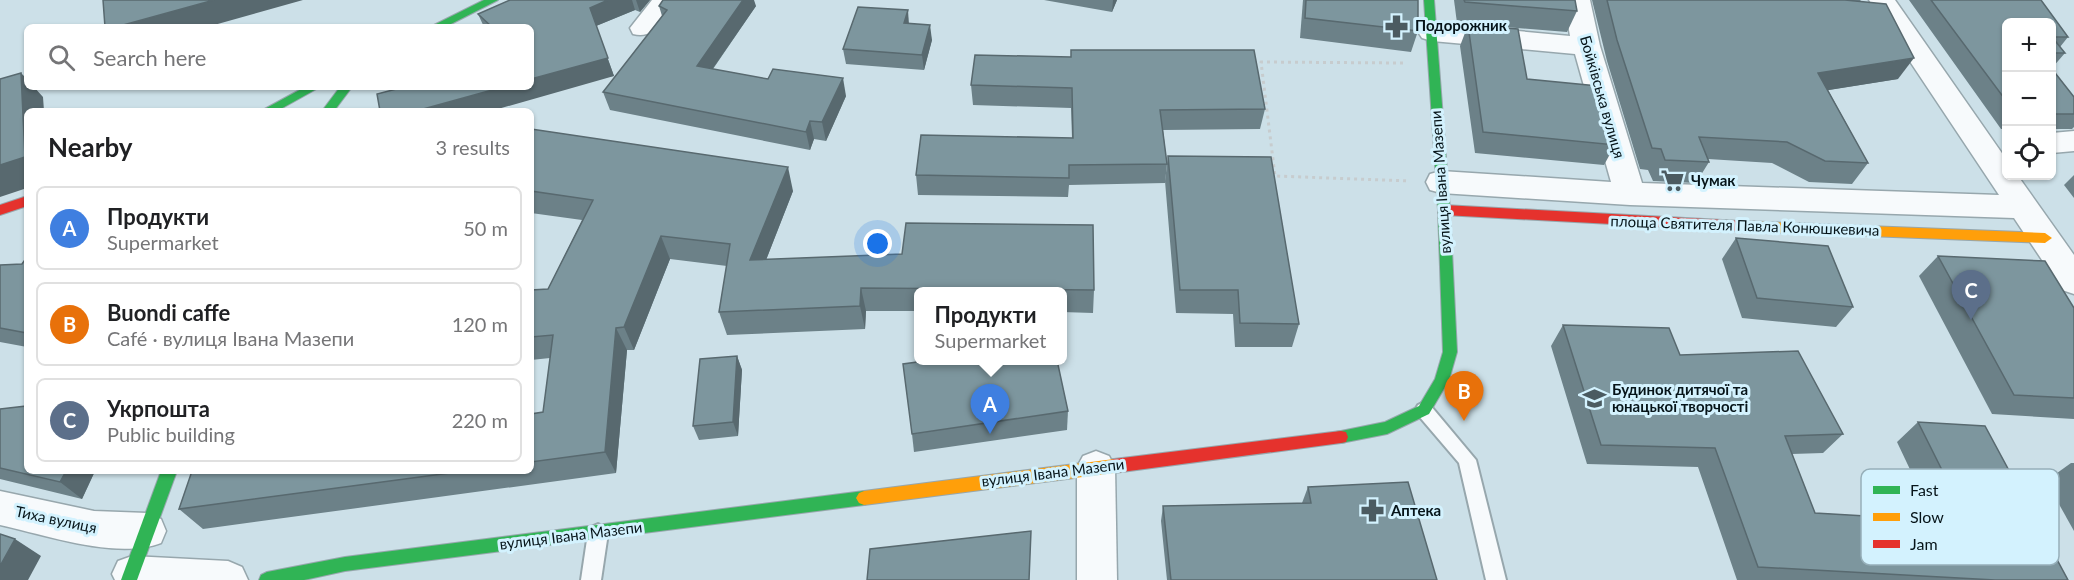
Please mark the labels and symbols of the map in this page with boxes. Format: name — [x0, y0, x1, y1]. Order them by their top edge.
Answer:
pharmacy icon: Подорожник — [1384, 13, 1410, 39]
place label: Подорожник — [1415, 16, 1508, 34]
street label: Бойківська вулиця — [1577, 33, 1629, 160]
street label: вулиця Івана Мазепи — [1426, 110, 1454, 254]
supermarket icon: Чумак — [1660, 168, 1686, 194]
place label: Чумак — [1691, 171, 1736, 189]
street label: площа Святителя Павла Конюшкевича — [1610, 211, 1880, 239]
your location — [863, 229, 892, 258]
pin: C — [1952, 270, 1990, 320]
pin: B — [1444, 372, 1484, 421]
place label: Будинок дитячої та юнацької творчості — [1612, 380, 1748, 415]
pin: A — [970, 384, 1010, 434]
school or university icon: Будинок дитячої та юнацької творчості — [1581, 386, 1607, 412]
street label: вулиця Івана Мазепи — [981, 454, 1125, 490]
legend — [1861, 469, 2059, 565]
text: Fast — [1910, 480, 1939, 499]
pharmacy icon: Аптека — [1360, 498, 1386, 524]
place label: Аптека — [1390, 501, 1441, 519]
street label: Тиха вулиця — [14, 502, 99, 536]
text: Slow — [1910, 507, 1944, 526]
street label: вулиця Івана Мазепи — [499, 517, 643, 553]
text: Jam — [1910, 534, 1938, 553]

